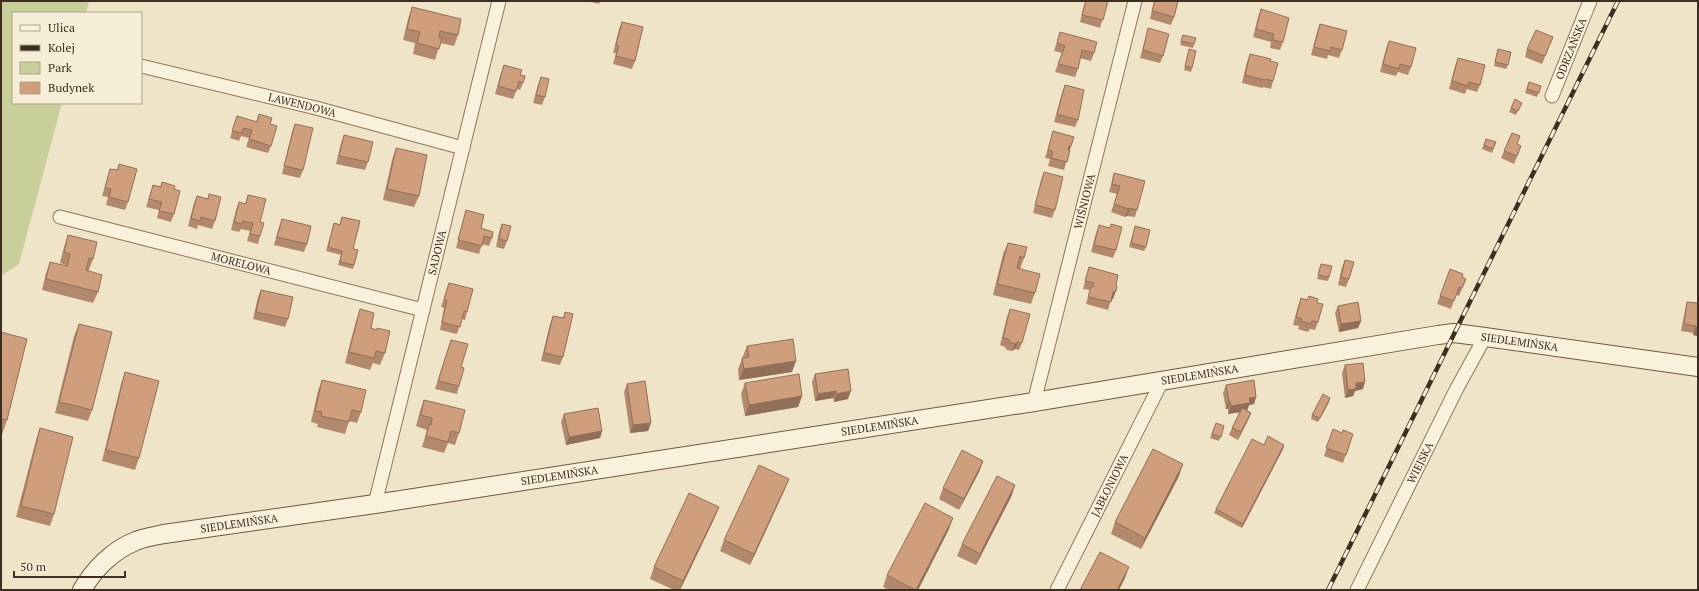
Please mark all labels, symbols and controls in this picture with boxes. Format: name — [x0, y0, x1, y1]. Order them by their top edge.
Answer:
legend — [12, 12, 142, 104]
street label: ODRZAŃSKA — [1552, 15, 1590, 82]
text: Ulica — [48, 20, 75, 35]
text: Kolej — [48, 40, 75, 55]
text: Park — [48, 60, 73, 75]
text: Budynek — [48, 80, 95, 95]
street label: LAWENDOWA — [267, 90, 338, 120]
street label: WIŚNIOWA — [1071, 172, 1098, 230]
street label: SADOWA — [425, 228, 449, 276]
street label: MORELOWA — [210, 249, 273, 278]
street label: SIEDLEMIŃSKA — [1480, 330, 1560, 354]
street label: SIEDLEMIŃSKA — [1160, 361, 1240, 388]
street label: SIEDLEMIŃSKA — [840, 413, 920, 439]
street label: WIEJSKA — [1404, 439, 1436, 486]
street label: JABŁONIOWA — [1088, 451, 1131, 519]
street label: SIEDLEMIŃSKA — [520, 462, 600, 488]
street label: SIEDLEMIŃSKA — [199, 511, 279, 536]
scale bar — [14, 553, 125, 579]
text: 50 m — [20, 559, 47, 574]

